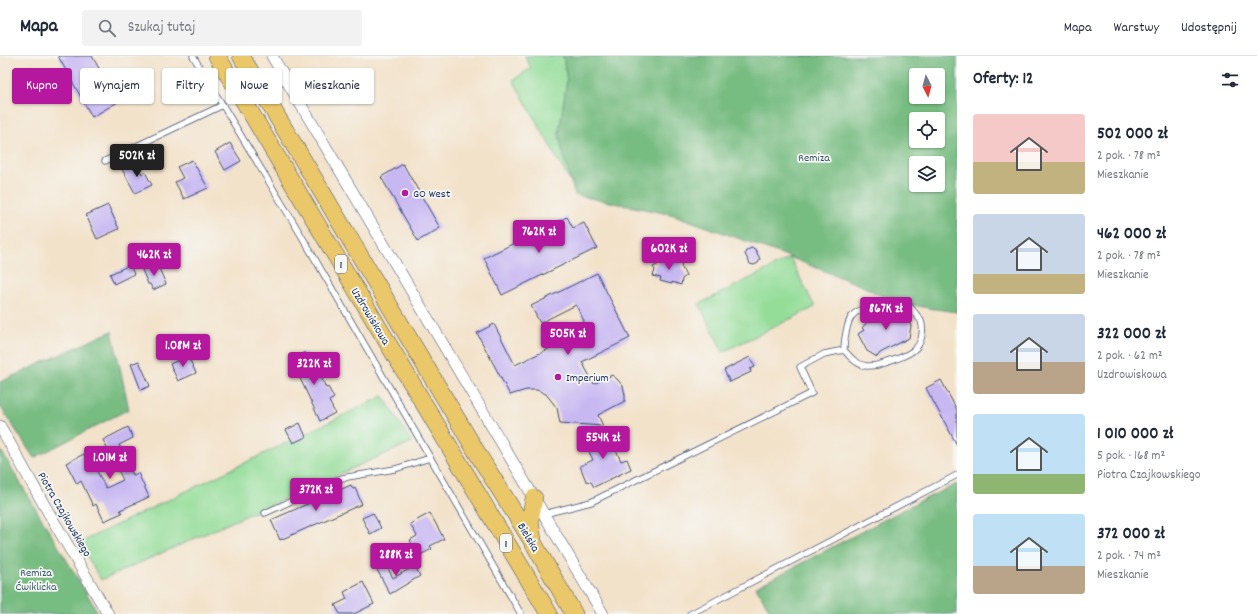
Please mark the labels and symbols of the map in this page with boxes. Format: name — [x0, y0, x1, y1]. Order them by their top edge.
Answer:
north arrow — [909, 68, 945, 104]
pin: 502K zł — [100, 144, 174, 178]
park label: Remiza — [798, 150, 830, 167]
place label: GO West — [413, 186, 451, 203]
marker: GO West — [400, 188, 410, 198]
pin: 762K zł — [502, 220, 576, 254]
pin: 602K zł — [632, 237, 706, 271]
pin: 462K zł — [117, 243, 191, 277]
road number: 1 — [335, 255, 347, 273]
street label: Uzdrowiskowa — [346, 285, 394, 349]
pin: 867K zł — [849, 297, 923, 331]
pin: 505K zł — [531, 322, 605, 356]
pin: 1.08M zł — [142, 334, 224, 368]
pin: 322K zł — [277, 352, 351, 386]
place label: Imperium — [566, 370, 609, 387]
marker: Imperium — [553, 372, 563, 382]
pin: 554K zł — [566, 426, 640, 460]
pin: 1.01M zł — [69, 446, 151, 480]
street label: Piotra Czajkowskiego — [32, 469, 95, 560]
pin: 372K zł — [279, 478, 353, 512]
street label: Bielska — [512, 520, 543, 556]
road number: 1 — [500, 534, 512, 552]
pin: 288K zł — [359, 543, 433, 577]
park label: Remiza Ćwiklicka — [15, 565, 57, 596]

